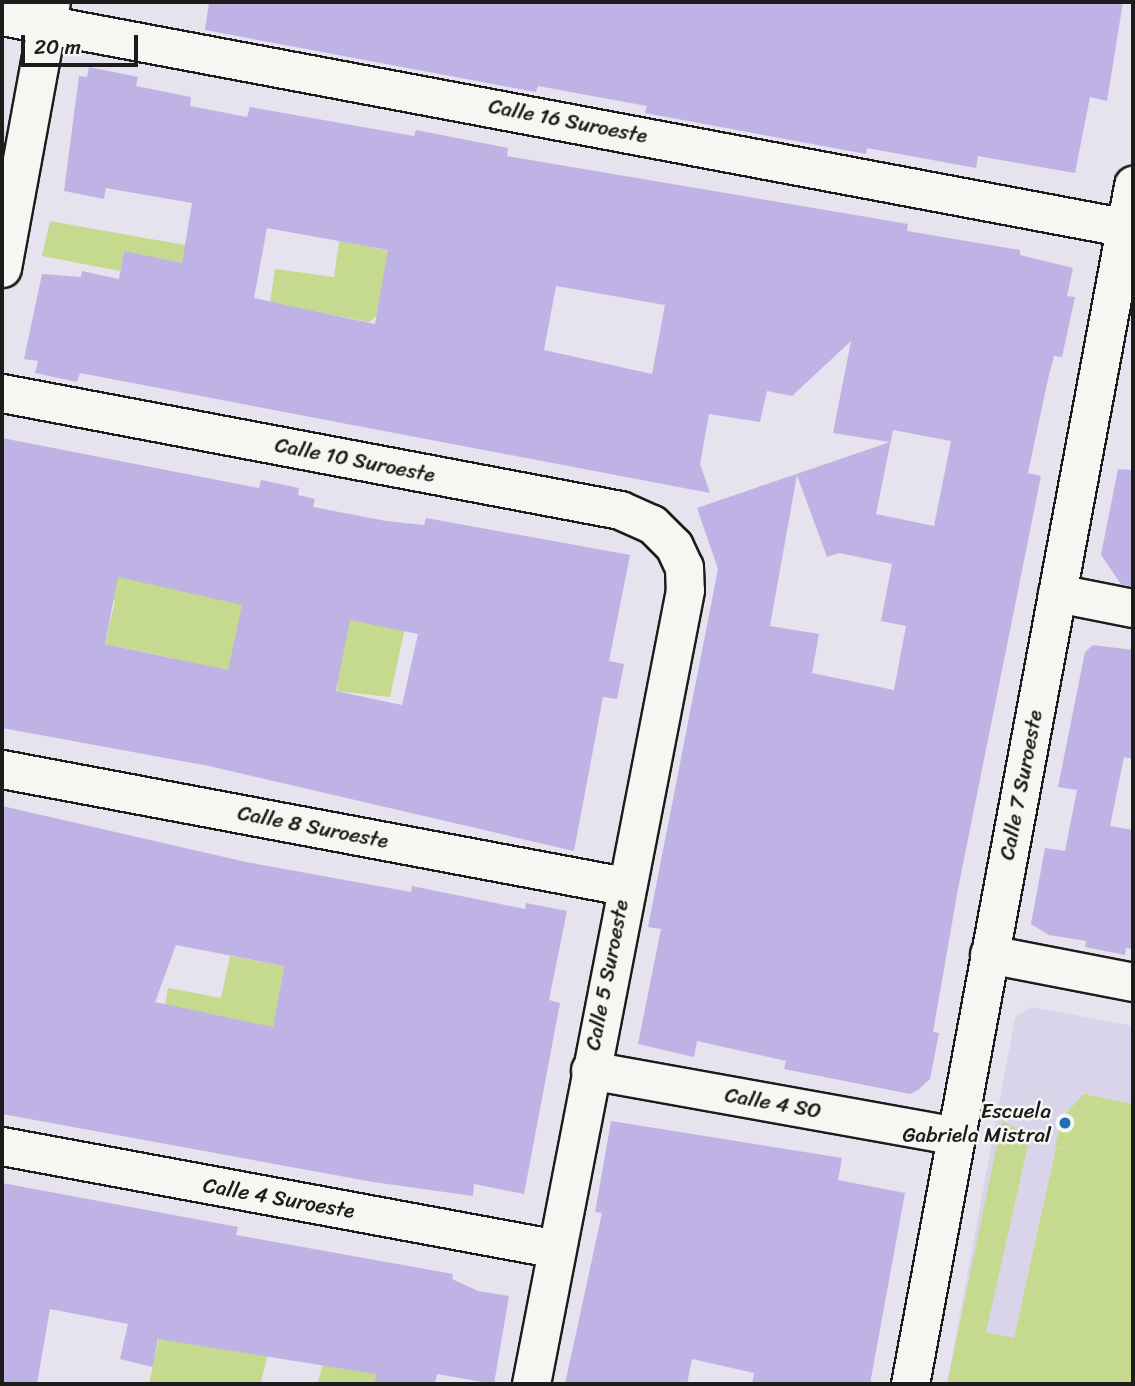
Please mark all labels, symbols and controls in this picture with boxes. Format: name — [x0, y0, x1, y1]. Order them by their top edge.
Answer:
scale bar — [24, 21, 142, 65]
text: 20 m — [34, 28, 81, 66]
street label: Calle 16 Suroeste — [487, 93, 649, 149]
street label: Calle 10 Suroeste — [273, 432, 437, 488]
street label: Calle 7 Suroeste — [994, 708, 1048, 862]
street label: Calle 8 Suroeste — [236, 800, 390, 854]
street label: Calle 5 Suroeste — [580, 898, 634, 1052]
street label: Calle 4 SO — [723, 1082, 823, 1124]
place label: Escuela Gabriela Mistral — [902, 1098, 1051, 1148]
marker: Escuela Gabriela Mistral — [1057, 1115, 1073, 1131]
street label: Calle 4 Suroeste — [201, 1172, 357, 1224]

